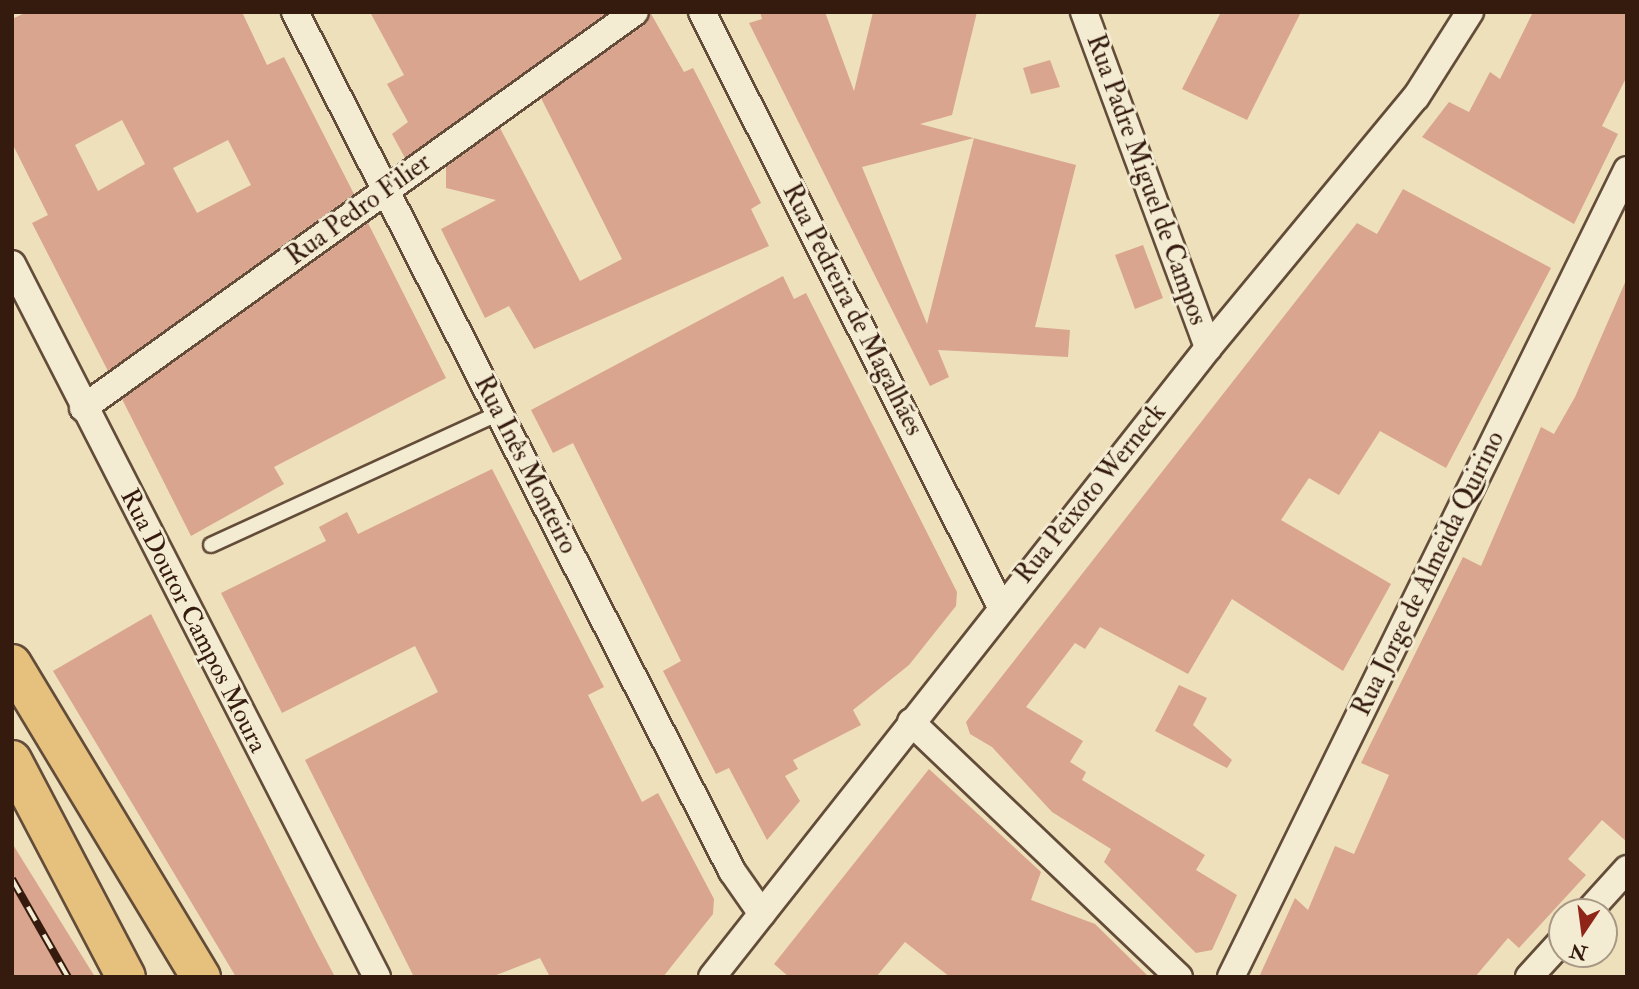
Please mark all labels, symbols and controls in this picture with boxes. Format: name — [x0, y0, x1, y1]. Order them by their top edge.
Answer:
street label: Rua Padre Miguel de Campos — [1079, 30, 1213, 330]
street label: Rua Pedro Filier — [281, 147, 437, 273]
street label: Rua Pedreira de Magalhães — [775, 179, 929, 441]
street label: Rua Inês Monteiro — [467, 371, 583, 559]
street label: Rua Peixoto Werneck — [1009, 398, 1173, 590]
street label: Rua Jorge de Almeida Quirino — [1346, 426, 1512, 722]
street label: Rua Doutor Campos Moura — [113, 484, 273, 758]
north arrow — [1548, 898, 1618, 968]
text: N — [1568, 938, 1590, 965]

